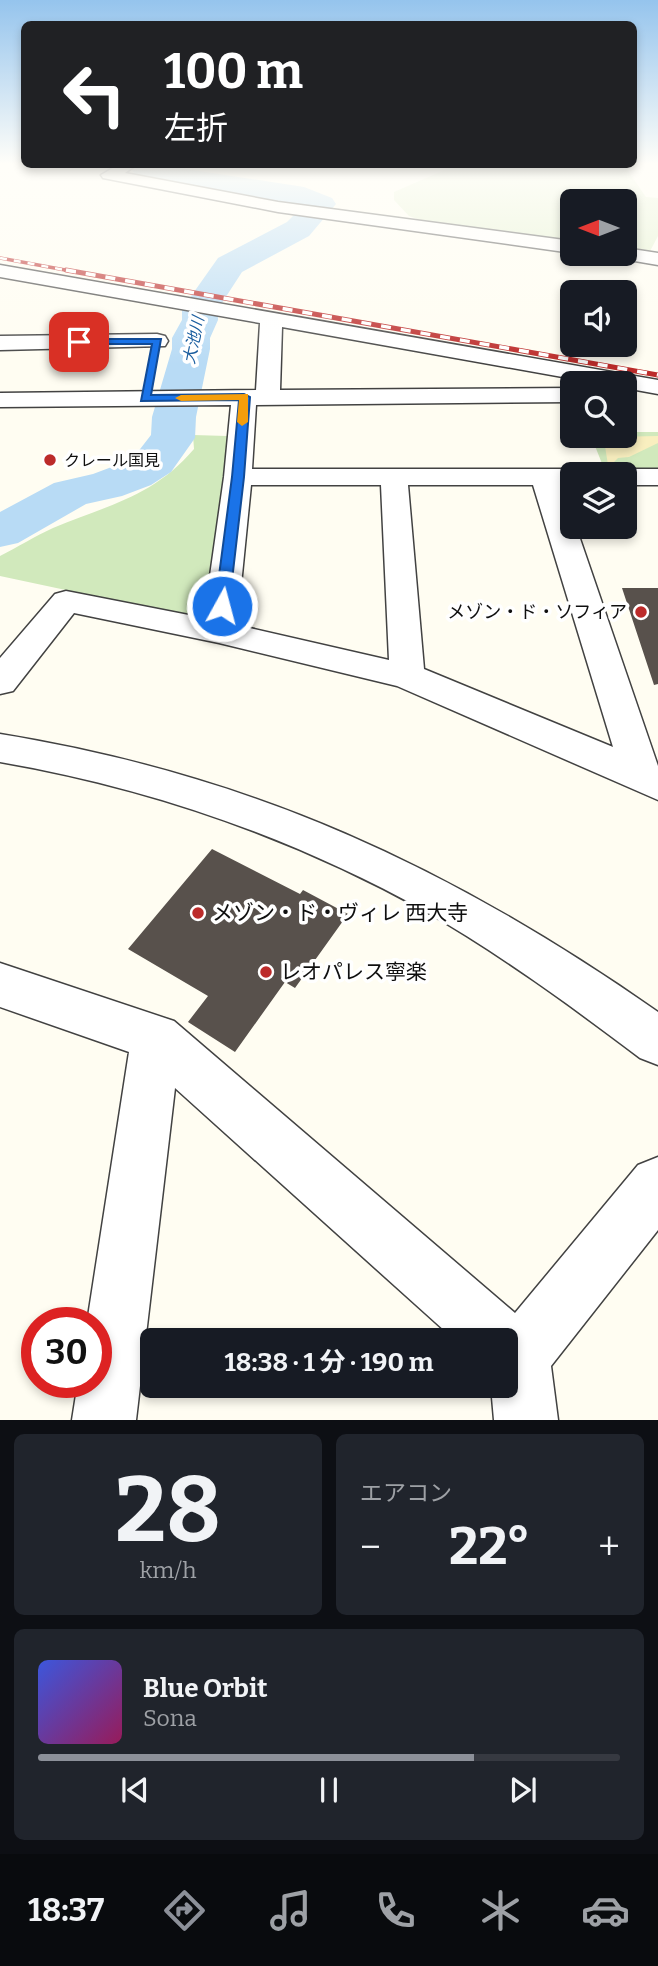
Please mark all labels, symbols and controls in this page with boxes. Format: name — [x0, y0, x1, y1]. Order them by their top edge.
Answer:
text: 100 m — [164, 42, 303, 101]
icon: left — [49, 49, 140, 140]
text: 左折 — [164, 109, 228, 147]
north arrow — [560, 189, 637, 266]
map controls — [560, 189, 637, 539]
button: sound — [560, 280, 637, 357]
pin — [49, 312, 109, 372]
water label: 大池川 — [179, 313, 208, 366]
icon: arrive — [60, 323, 98, 361]
button: search — [560, 371, 637, 448]
place label: クレール国見 — [64, 451, 160, 470]
marker: クレール国見 — [42, 452, 58, 468]
button: layers — [560, 462, 637, 539]
position arrow — [185, 569, 259, 643]
place label: メゾン・ド・ソフィア — [447, 601, 627, 623]
marker: メゾン・ド・ソフィア — [633, 604, 649, 620]
place label: メゾン・ド・ヴィレ 西大寺 — [212, 900, 468, 926]
marker: メゾン・ド・ヴィレ 西大寺 — [190, 905, 206, 921]
place label: レオパレス寧楽 — [280, 959, 427, 985]
marker: レオパレス寧楽 — [258, 964, 274, 980]
speed limit sign: 30 — [21, 1307, 112, 1398]
text: 18:38 · 1 分 · 190 m — [225, 1347, 433, 1378]
text: 28 — [115, 1456, 221, 1565]
text: エアコン — [360, 1479, 452, 1507]
text: 22° — [449, 1515, 530, 1578]
text: − — [360, 1524, 381, 1570]
text: + — [598, 1524, 620, 1570]
text: km/h — [140, 1556, 196, 1584]
text: Blue Orbit — [143, 1673, 267, 1704]
text: Sona — [143, 1704, 197, 1732]
icon: previous — [116, 1771, 154, 1809]
icon: pause — [310, 1771, 348, 1809]
icon: next — [504, 1771, 542, 1809]
icon: directions — [160, 1886, 209, 1935]
icon: music — [266, 1886, 315, 1935]
icon: phone — [371, 1886, 420, 1935]
icon: climate — [476, 1886, 525, 1935]
icon: car — [581, 1886, 630, 1935]
text: 18:37 — [28, 1891, 104, 1929]

